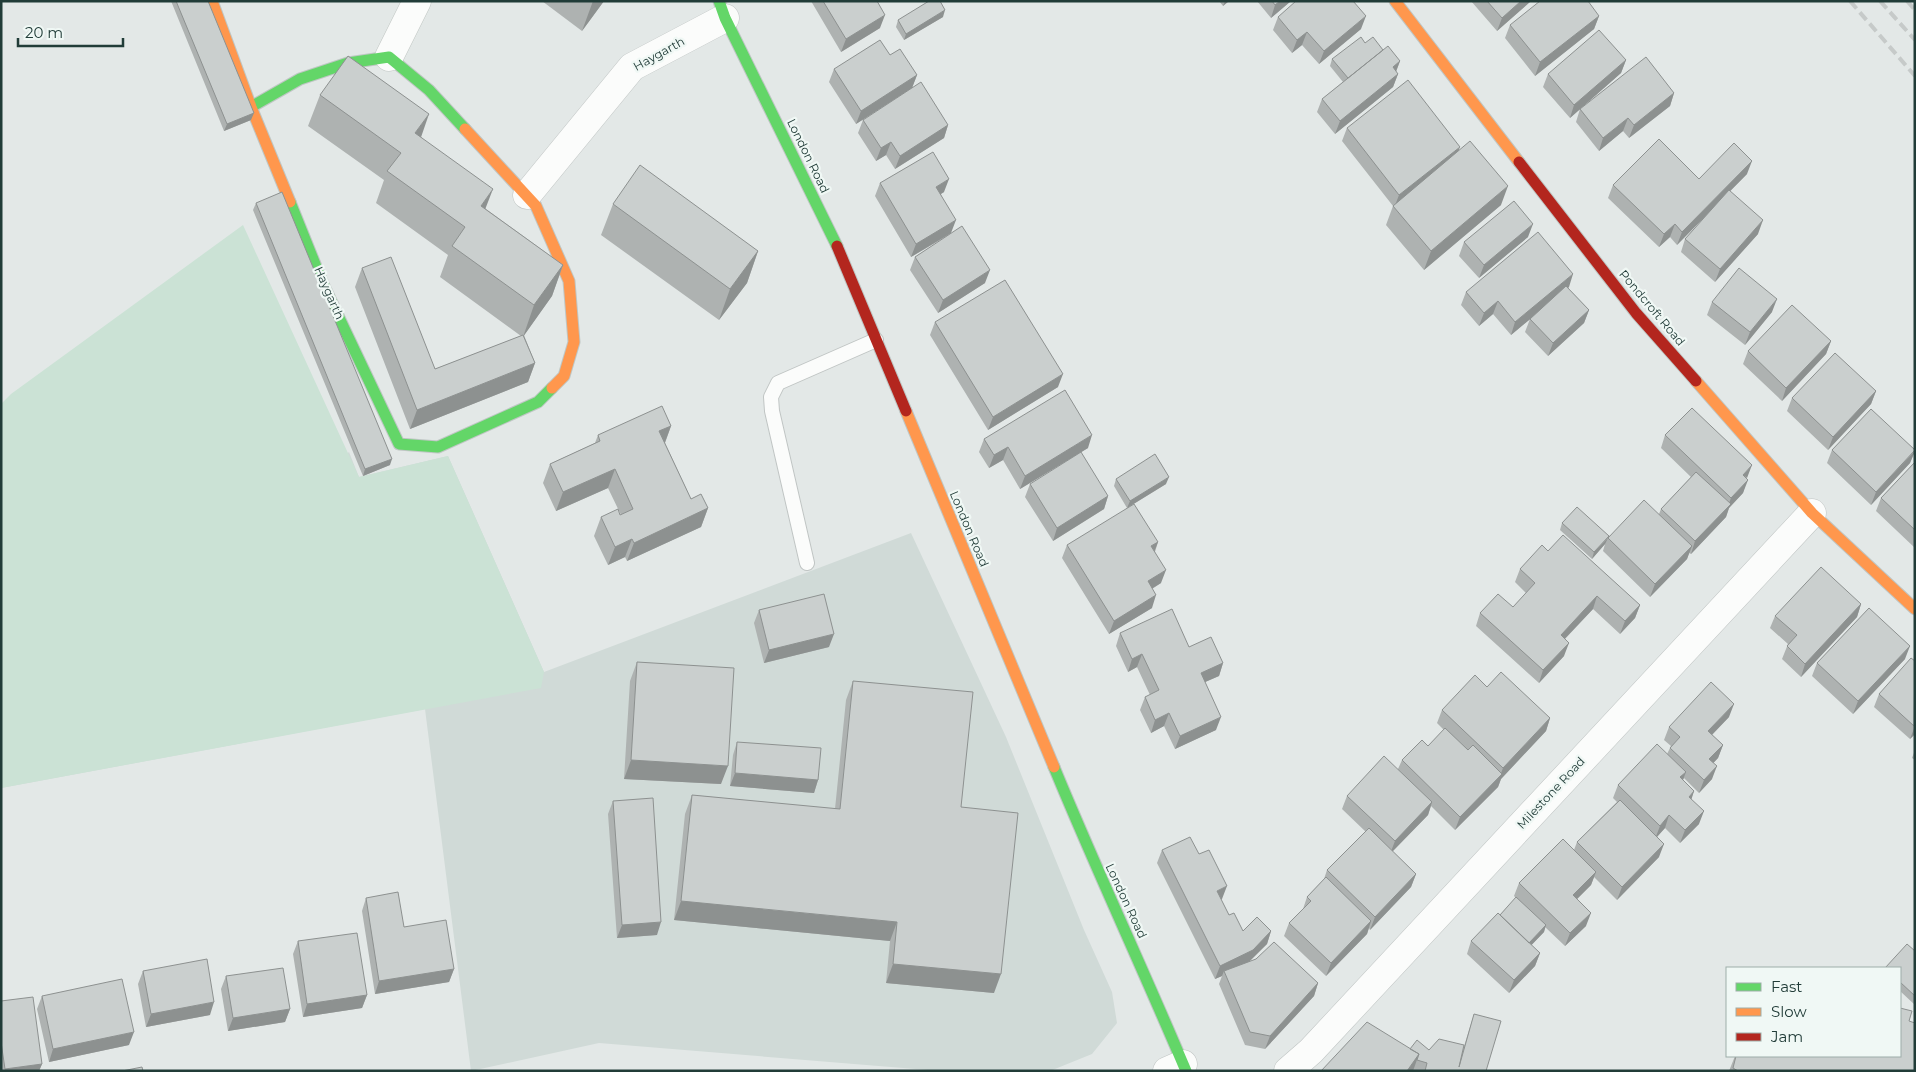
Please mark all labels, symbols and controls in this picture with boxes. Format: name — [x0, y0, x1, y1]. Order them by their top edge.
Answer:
scale bar — [18, 15, 122, 47]
text: 20 m — [25, 23, 63, 42]
street label: Haygarth — [631, 33, 687, 74]
street label: London Road — [784, 116, 833, 195]
street label: Haygarth — [311, 264, 348, 322]
street label: Pondcroft Road — [1616, 267, 1689, 349]
street label: London Road — [947, 489, 992, 569]
street label: Milestone Road — [1513, 754, 1588, 832]
street label: London Road — [1103, 861, 1150, 941]
legend — [1726, 967, 1901, 1057]
text: Fast — [1771, 977, 1802, 996]
text: Slow — [1771, 1002, 1807, 1021]
text: Jam — [1770, 1027, 1803, 1046]

